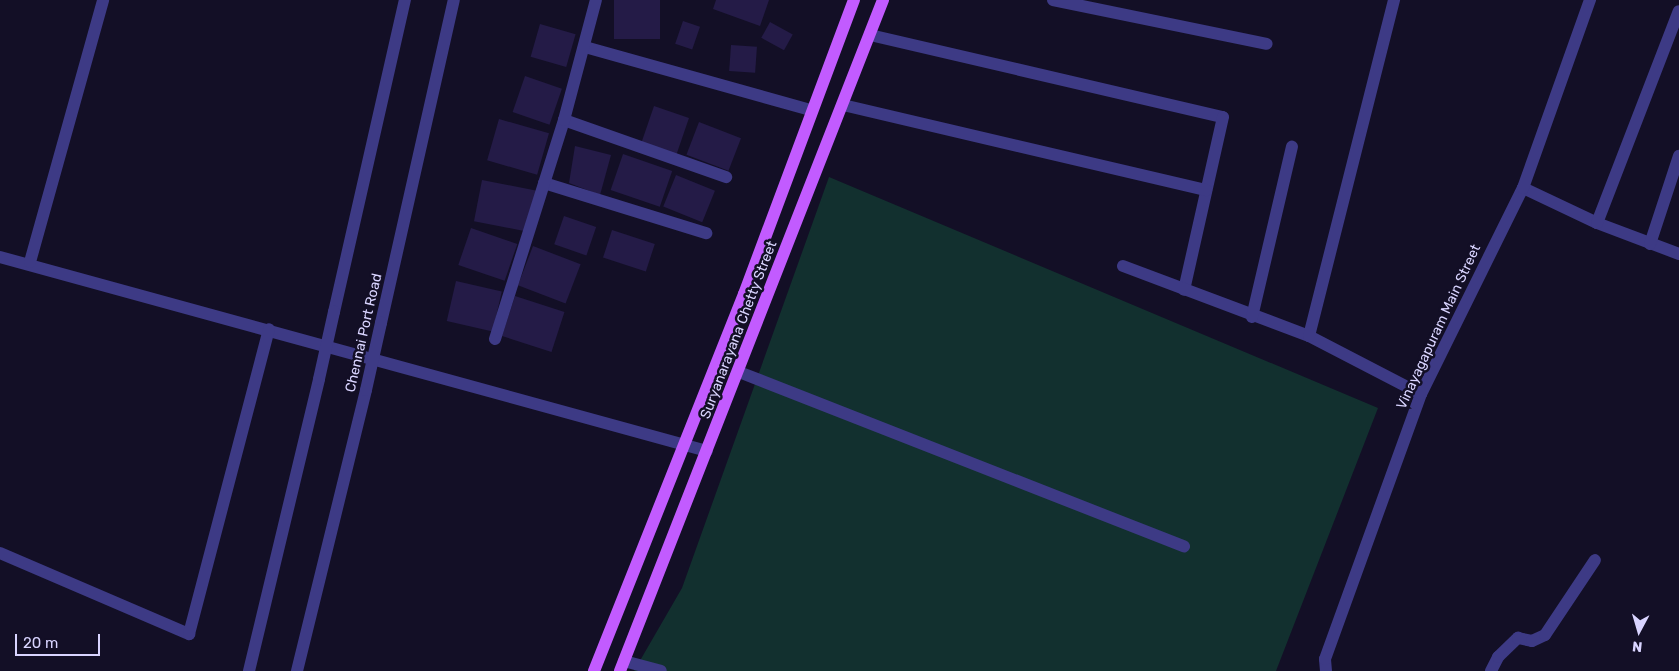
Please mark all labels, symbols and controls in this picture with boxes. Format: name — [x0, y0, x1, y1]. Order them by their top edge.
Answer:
street label: Suryanarayana Chetty Street — [697, 238, 781, 422]
street label: Vinayagapuram Main Street — [1393, 242, 1485, 412]
street label: Chennai Port Road — [342, 272, 386, 394]
north arrow — [1614, 606, 1664, 656]
scale bar — [18, 624, 102, 656]
text: 20 m — [23, 634, 58, 652]
text: N — [1631, 637, 1643, 655]

